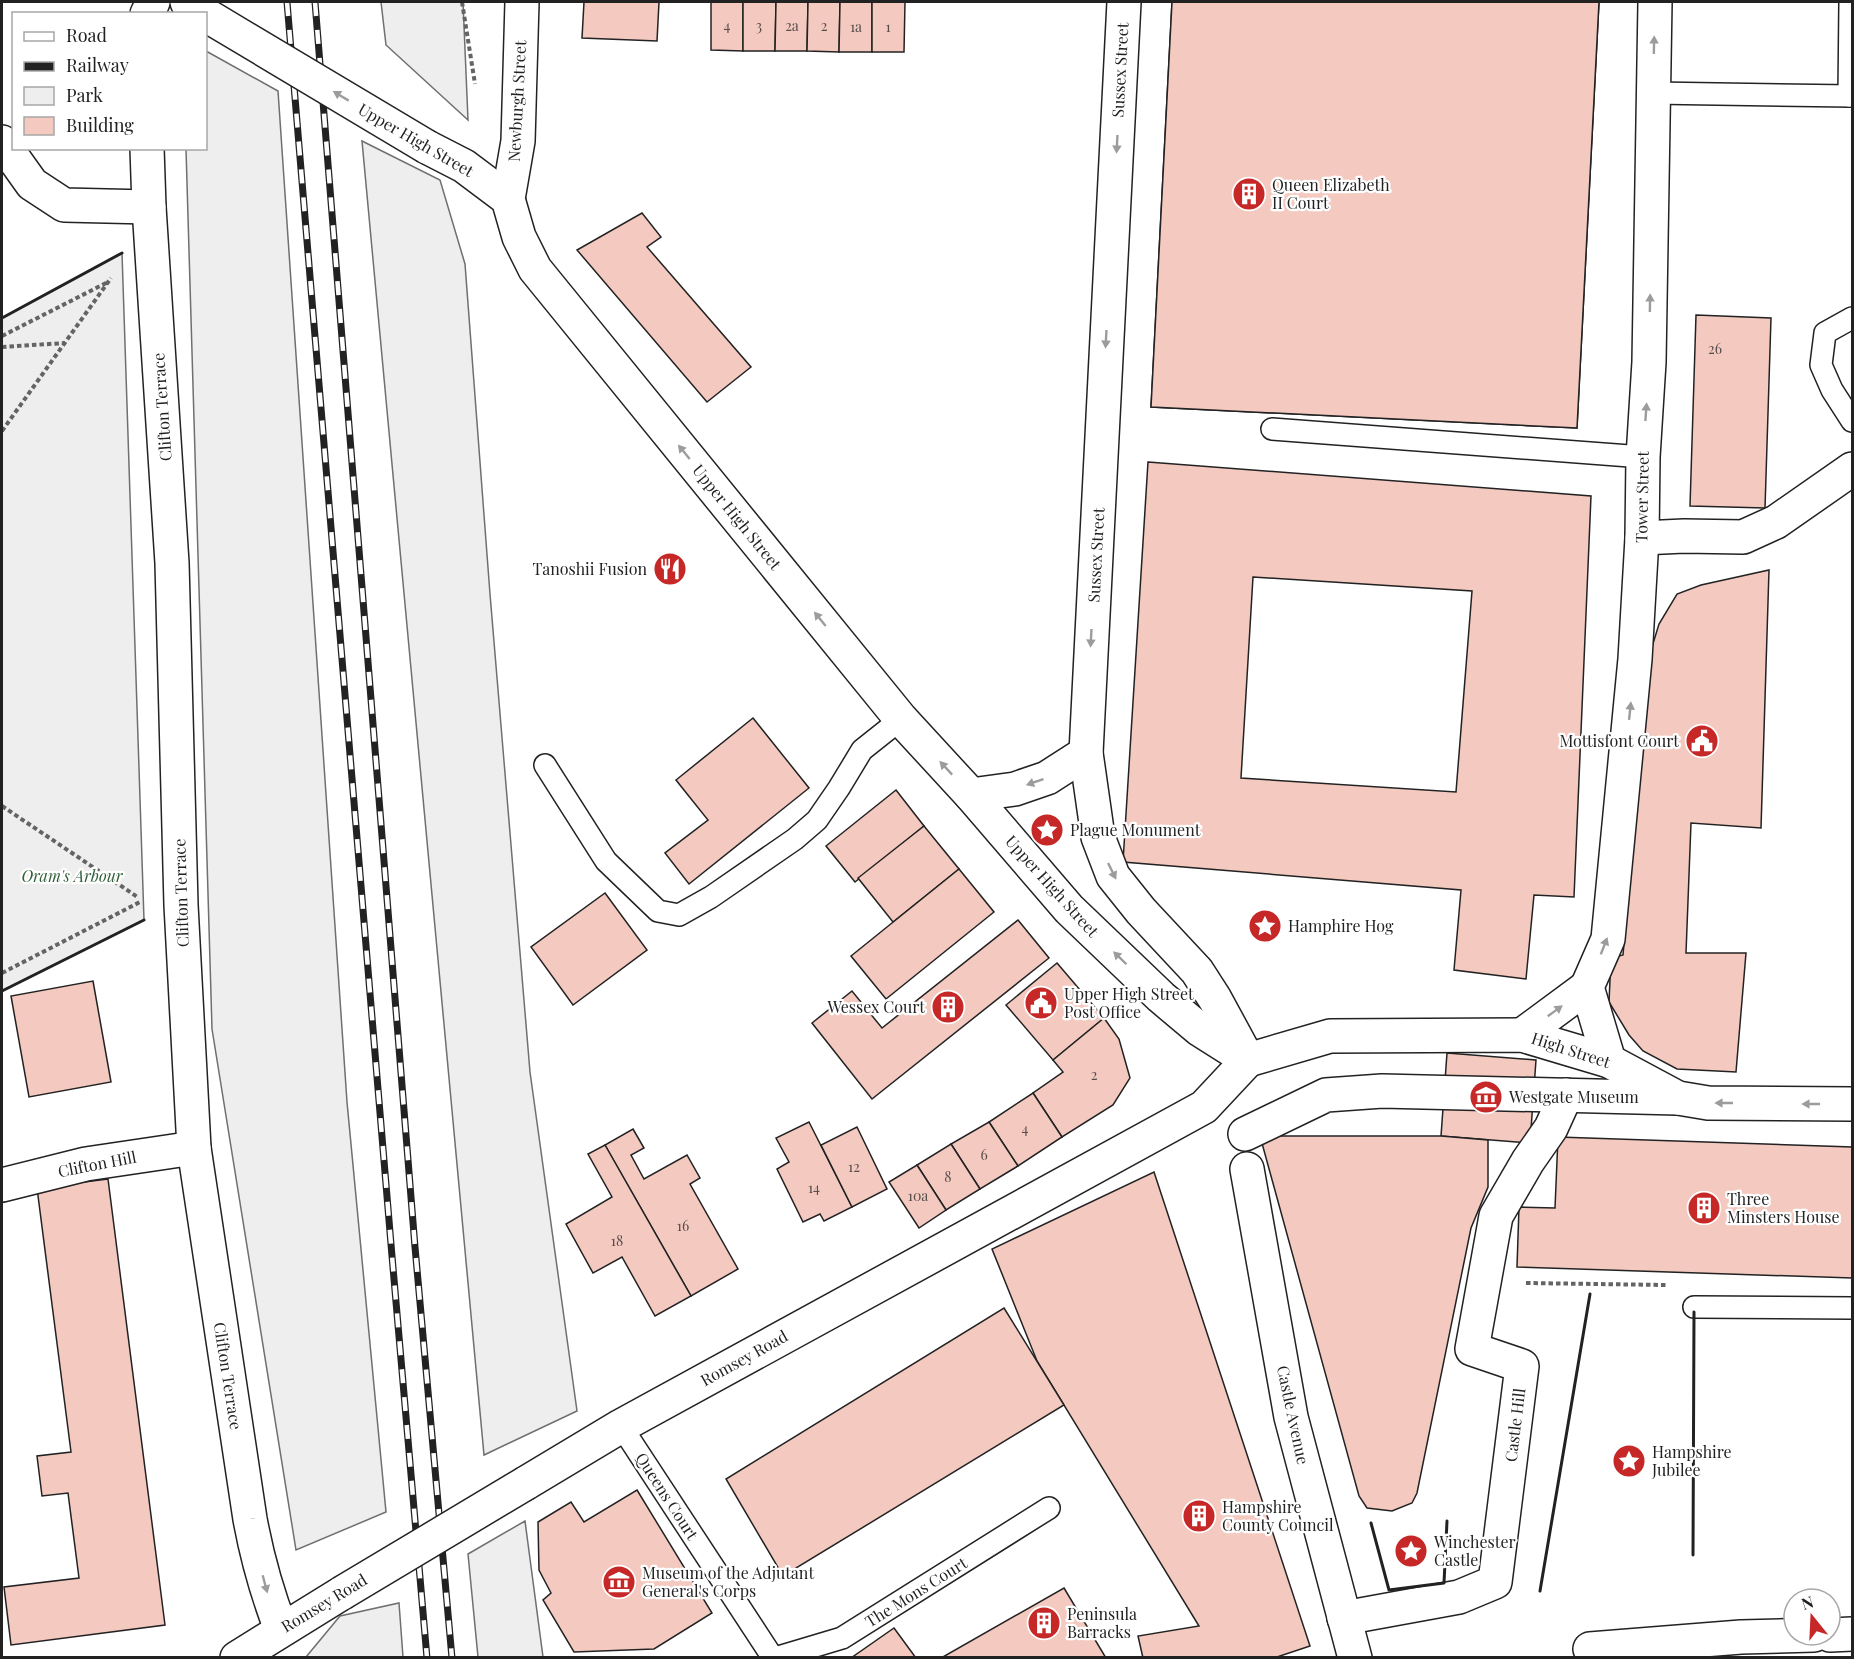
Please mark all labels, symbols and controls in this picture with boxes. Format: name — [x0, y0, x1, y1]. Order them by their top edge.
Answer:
legend — [12, 12, 207, 150]
house number: 4 — [724, 16, 731, 35]
house number: 3 — [756, 16, 762, 35]
house number: 2a — [785, 16, 799, 35]
house number: 2 — [821, 16, 828, 35]
house number: 1a — [850, 17, 862, 36]
house number: 1 — [885, 17, 891, 36]
street label: Sussex Street — [1107, 22, 1132, 118]
text: Road — [66, 23, 107, 47]
one-way arrow — [1649, 36, 1659, 55]
street label: Newburgh Street — [503, 39, 530, 162]
text: Railway — [66, 53, 129, 77]
text: Park — [66, 83, 103, 107]
one-way arrow — [332, 91, 349, 101]
street label: Upper High Street — [355, 98, 478, 181]
text: Building — [66, 113, 134, 137]
one-way arrow — [1112, 134, 1121, 153]
place label: Queen Elizabeth II Court — [1272, 174, 1390, 213]
building icon: Queen Elizabeth II Court — [1231, 176, 1267, 212]
one-way arrow — [1645, 294, 1655, 313]
one-way arrow — [1102, 329, 1111, 348]
house number: 26 — [1708, 339, 1722, 358]
street label: Clifton Terrace — [147, 352, 176, 462]
one-way arrow — [1641, 402, 1650, 421]
one-way arrow — [678, 445, 691, 460]
street label: Tower Street — [1630, 451, 1653, 543]
street label: Upper High Street — [688, 460, 787, 574]
street label: Sussex Street — [1083, 507, 1108, 603]
restaurant icon: Tanoshii Fusion — [652, 551, 688, 587]
place label: Tanoshii Fusion — [533, 558, 647, 579]
one-way arrow — [814, 612, 827, 627]
one-way arrow — [1087, 629, 1096, 648]
one-way arrow — [1625, 702, 1635, 721]
public building icon: Mottisfont Court — [1684, 723, 1720, 759]
place label: Mottisfont Court — [1559, 730, 1679, 751]
one-way arrow — [940, 761, 953, 776]
one-way arrow — [1026, 777, 1044, 787]
place icon: Plague Monument — [1029, 812, 1065, 848]
place label: Plague Monument — [1070, 819, 1201, 840]
street label: Upper High Street — [1001, 830, 1104, 941]
street label: Clifton Terrace — [168, 838, 193, 948]
one-way arrow — [1108, 862, 1117, 879]
park label: Oram's Arbour — [21, 865, 124, 886]
place icon: Hamphire Hog — [1247, 908, 1283, 944]
place label: Hamphire Hog — [1288, 915, 1394, 936]
one-way arrow — [1599, 937, 1609, 955]
one-way arrow — [1114, 952, 1128, 966]
place label: Upper High Street Post Office — [1064, 983, 1194, 1022]
public building icon: Upper High Street Post Office — [1023, 985, 1059, 1021]
building icon: Wessex Court — [930, 989, 966, 1025]
place label: Wessex Court — [826, 996, 925, 1017]
one-way arrow — [1546, 1005, 1562, 1017]
street label: High Street — [1529, 1027, 1614, 1072]
house number: 2 — [1091, 1065, 1098, 1084]
museum icon: Westgate Museum — [1468, 1079, 1504, 1115]
place label: Westgate Museum — [1508, 1086, 1639, 1107]
one-way arrow — [1714, 1098, 1733, 1108]
one-way arrow — [1802, 1099, 1821, 1109]
house number: 4 — [1022, 1119, 1029, 1138]
house number: 6 — [980, 1145, 988, 1164]
street label: Clifton Hill — [56, 1146, 138, 1181]
house number: 12 — [848, 1157, 860, 1176]
house number: 8 — [944, 1167, 952, 1186]
house number: 14 — [808, 1178, 820, 1197]
house number: 10a — [908, 1186, 928, 1205]
place label: Three Minsters House — [1727, 1188, 1839, 1227]
building icon: Three Minsters House — [1686, 1190, 1722, 1226]
house number: 16 — [677, 1216, 689, 1235]
house number: 18 — [611, 1231, 623, 1250]
street label: Clifton Terrace — [210, 1321, 247, 1431]
street label: Romsey Road — [696, 1325, 791, 1390]
street label: Castle Avenue — [1273, 1364, 1314, 1466]
street label: Castle Hill — [1500, 1386, 1530, 1463]
place label: Hampshire Jubilee — [1651, 1441, 1732, 1480]
place icon: Hampshire Jubilee — [1611, 1443, 1647, 1479]
street label: Queens Court — [631, 1448, 704, 1544]
place label: Hampshire County Council — [1222, 1496, 1334, 1535]
building icon: Hampshire County Council — [1181, 1498, 1217, 1534]
place label: Winchester Castle — [1433, 1531, 1516, 1570]
place icon: Winchester Castle — [1393, 1533, 1429, 1569]
street label: The Mons Court — [861, 1552, 971, 1631]
place label: Museum of the Adjutant General's Corps — [642, 1562, 814, 1601]
museum icon: Museum of the Adjutant General's Corps — [601, 1564, 637, 1600]
street label: Romsey Road — [277, 1569, 370, 1636]
one-way arrow — [261, 1576, 270, 1594]
north arrow — [1782, 1587, 1842, 1647]
text: N — [1798, 1590, 1816, 1614]
place label: Peninsula Barracks — [1067, 1603, 1137, 1642]
building icon: Peninsula Barracks — [1026, 1605, 1062, 1641]

